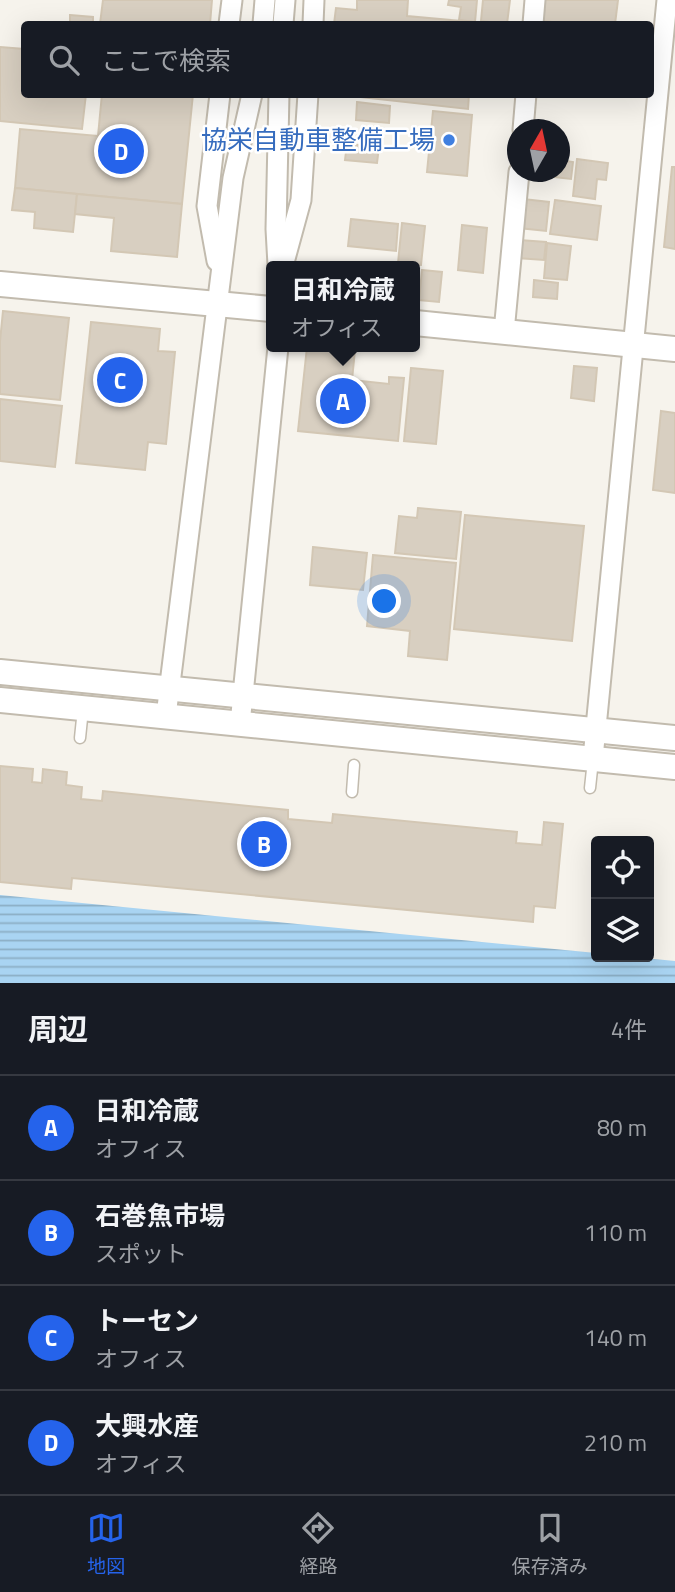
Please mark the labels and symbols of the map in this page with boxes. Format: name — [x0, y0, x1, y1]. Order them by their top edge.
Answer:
north arrow — [507, 119, 570, 182]
place label: 協栄自動車整備工場 — [201, 120, 435, 159]
pin: D — [98, 125, 144, 177]
marker: 協栄自動車整備工場 — [441, 132, 457, 148]
pin: C — [97, 354, 143, 406]
pin: A — [320, 375, 366, 427]
your location — [367, 584, 401, 618]
pin: B — [241, 818, 287, 870]

